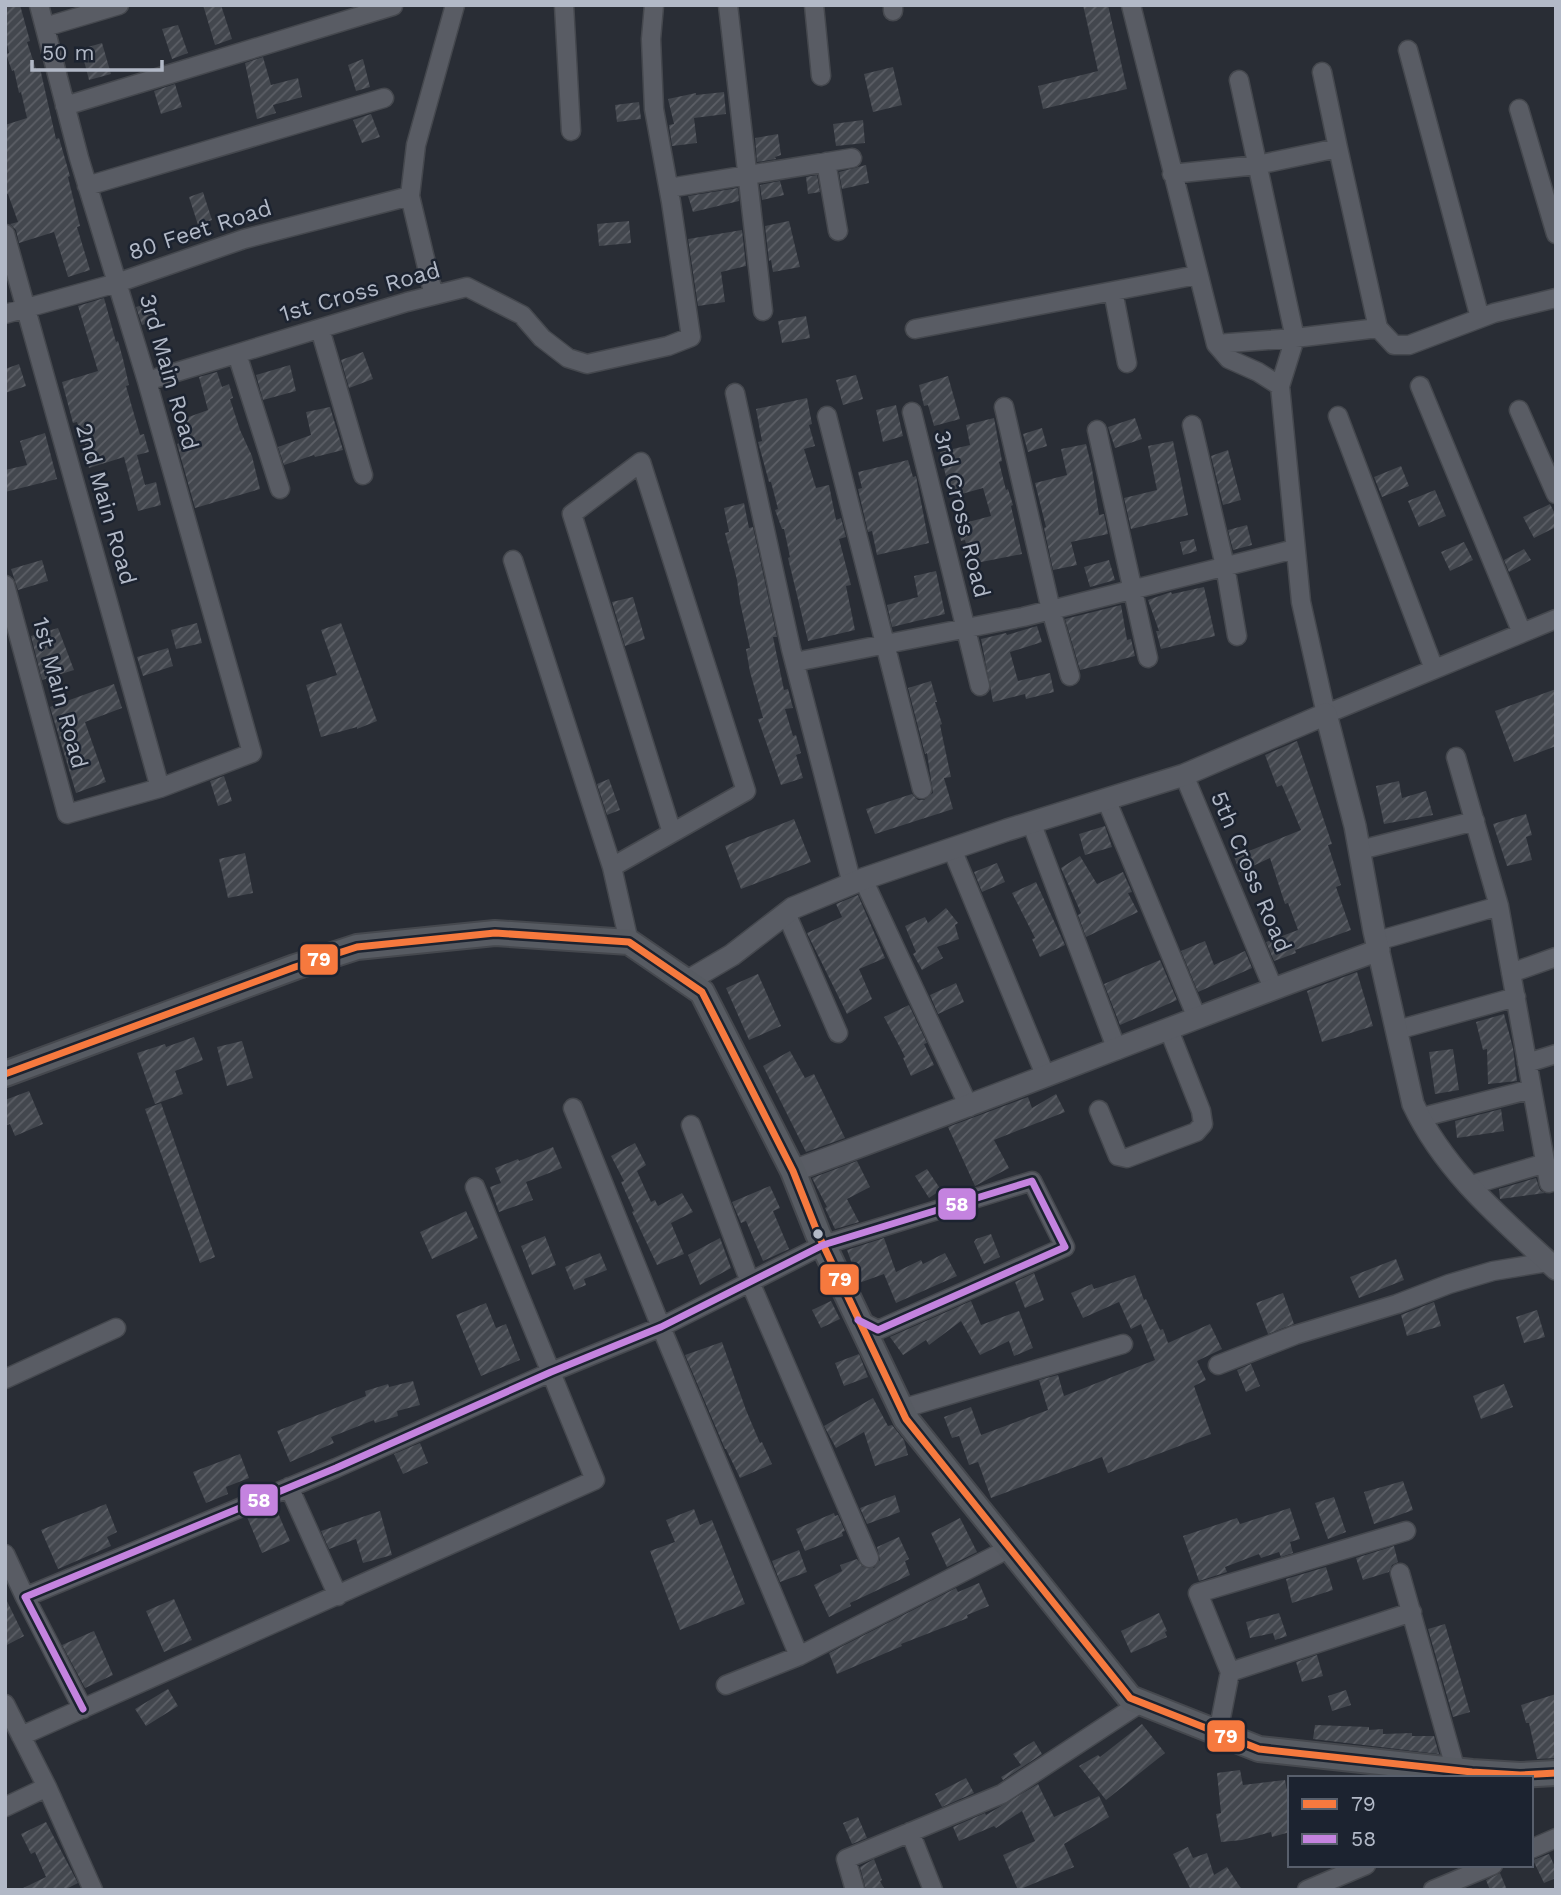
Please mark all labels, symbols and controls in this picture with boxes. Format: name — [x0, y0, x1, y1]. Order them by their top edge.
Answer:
scale bar — [32, 28, 161, 72]
text: 50 m — [42, 40, 94, 65]
street label: 80 Feet Road — [125, 194, 275, 266]
street label: 1st Cross Road — [277, 256, 443, 328]
street label: 3rd Main Road — [134, 291, 204, 453]
street label: 2nd Main Road — [70, 420, 142, 588]
street label: 3rd Cross Road — [928, 428, 996, 600]
street label: 1st Main Road — [27, 614, 93, 772]
street label: 5th Cross Road — [1205, 788, 1297, 956]
line badge: 79 — [299, 943, 339, 976]
text: 79 — [307, 948, 331, 971]
line badge: 58 — [937, 1187, 977, 1221]
text: 58 — [946, 1193, 969, 1216]
unlabelled marker — [811, 1227, 825, 1241]
line badge: 79 — [819, 1263, 860, 1296]
text: 79 — [828, 1268, 852, 1291]
line badge: 58 — [239, 1483, 279, 1517]
text: 58 — [248, 1489, 271, 1512]
line badge: 79 — [1206, 1719, 1246, 1753]
text: 79 — [1214, 1725, 1238, 1748]
legend — [1288, 1776, 1533, 1867]
text: 79 — [1351, 1791, 1376, 1816]
text: 58 — [1351, 1826, 1376, 1851]

